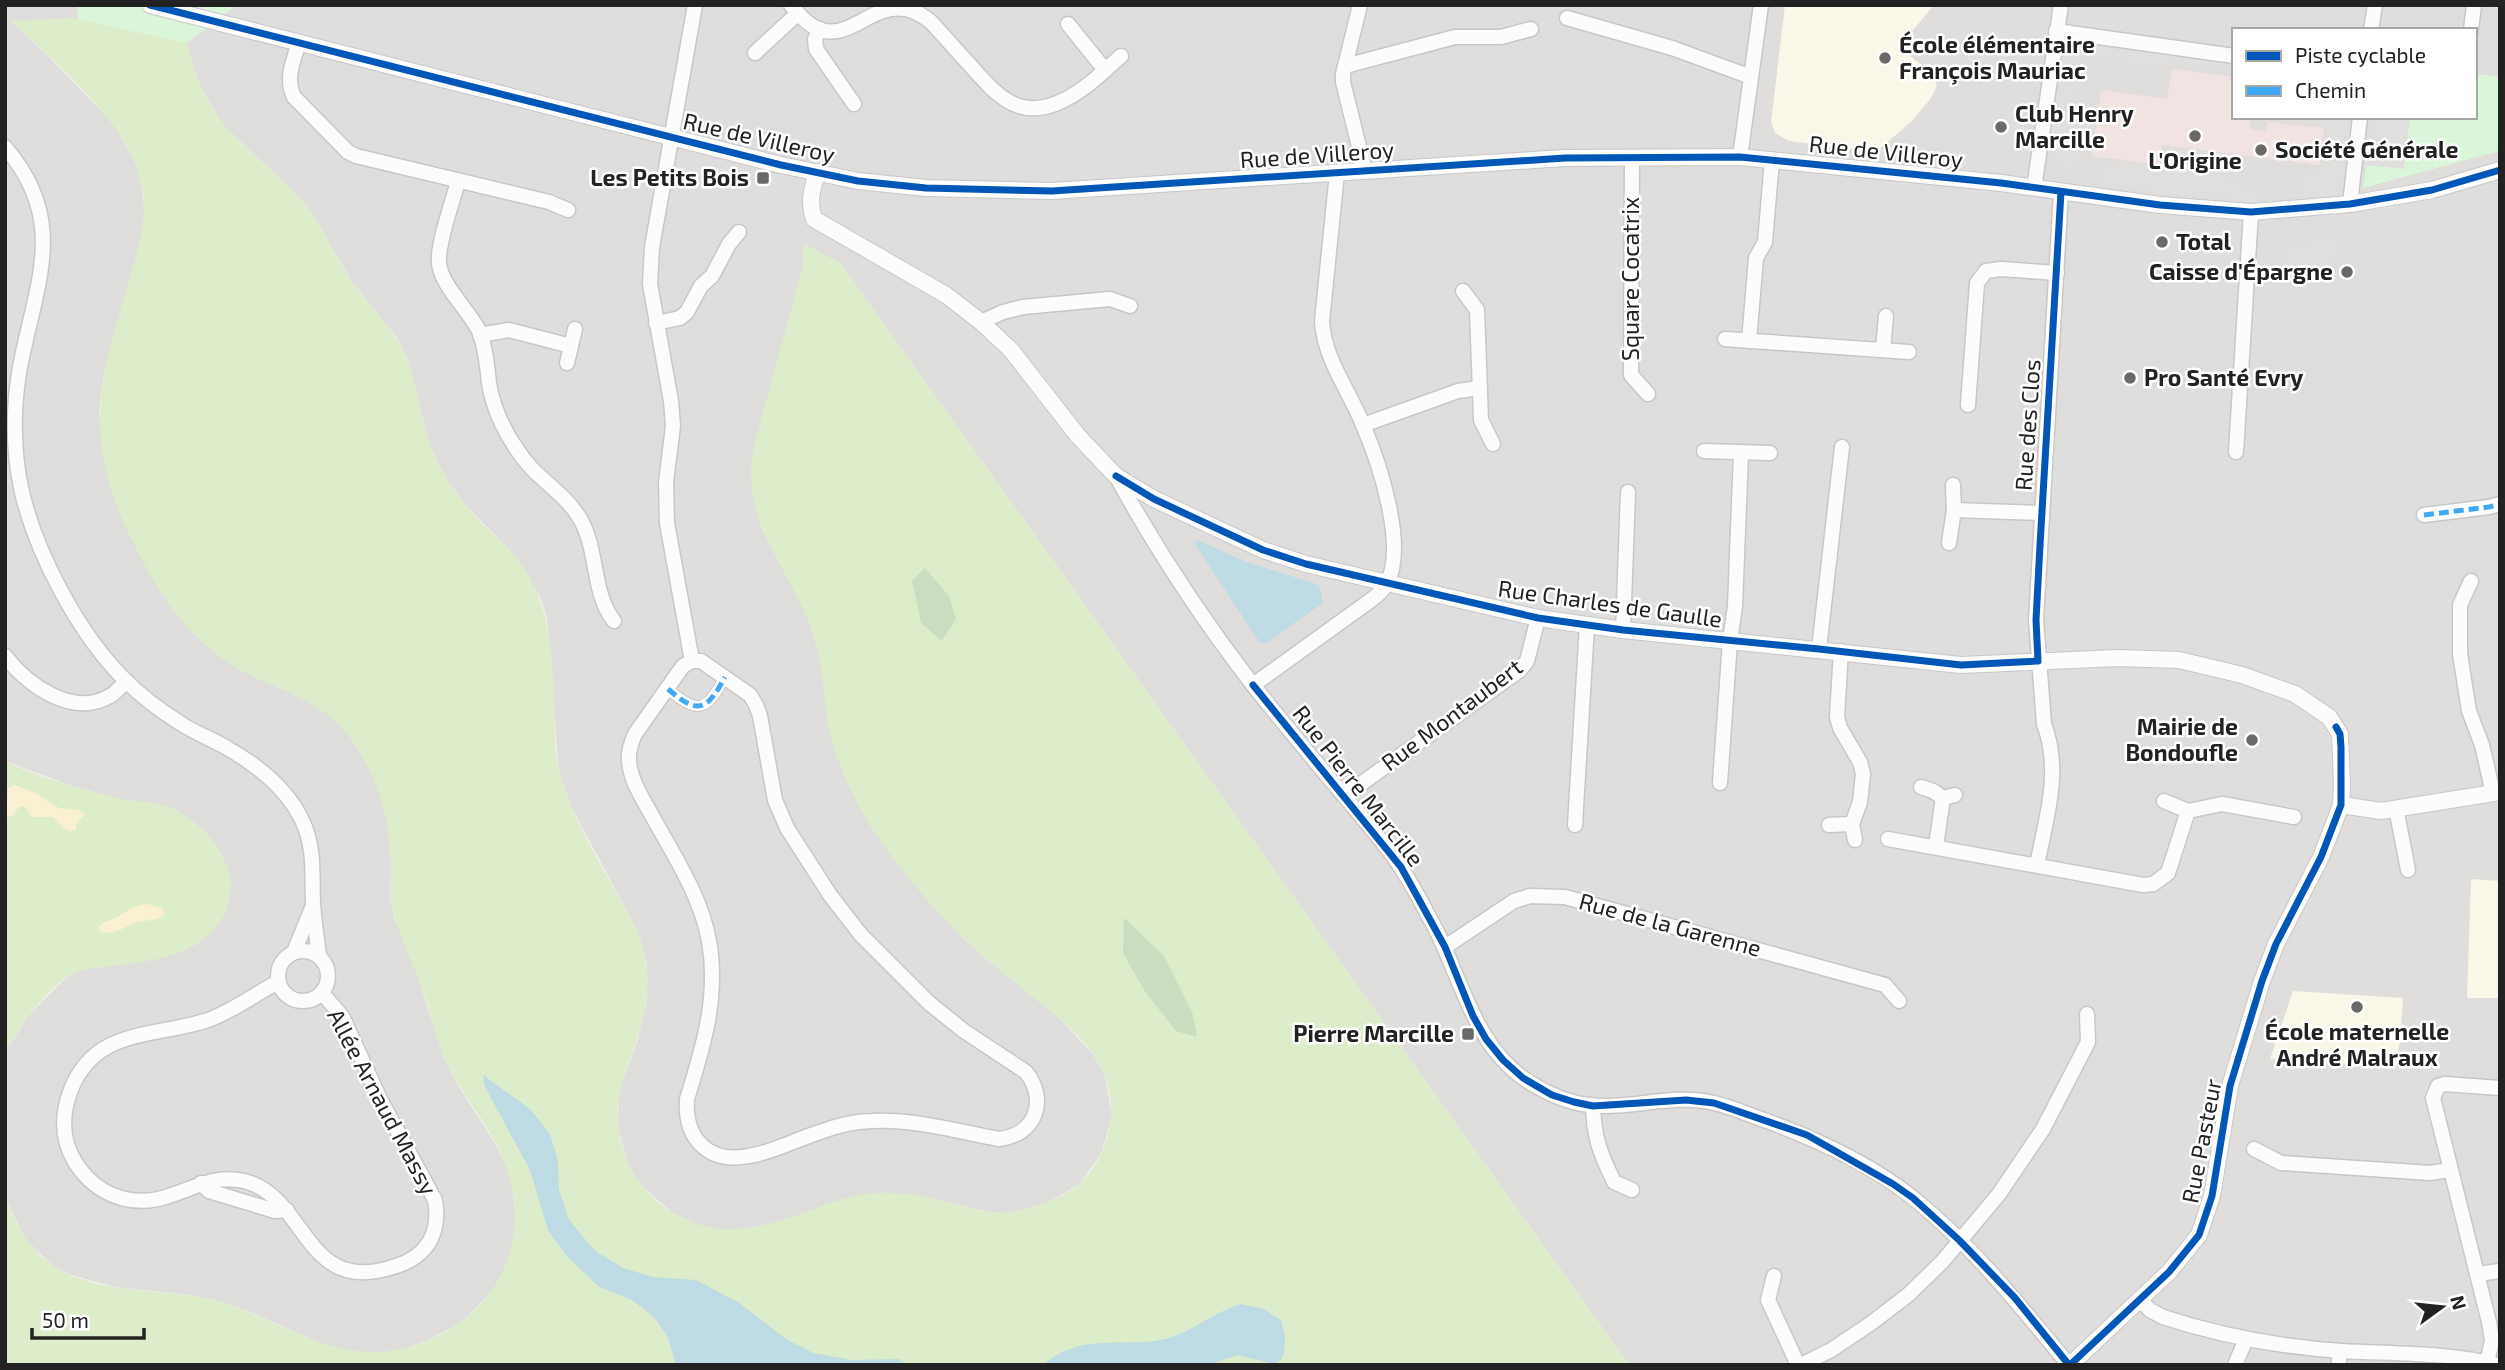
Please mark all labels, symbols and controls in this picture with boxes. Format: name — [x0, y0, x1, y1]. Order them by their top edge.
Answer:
legend — [2232, 28, 2477, 119]
place label: École élémentaire François Mauriac — [1899, 30, 2095, 85]
text: Piste cyclable — [2295, 42, 2426, 67]
marker: École élémentaire François Mauriac — [1877, 50, 1893, 66]
text: Chemin — [2295, 77, 2366, 102]
place label: Club Henry Marcille — [2015, 99, 2134, 153]
street label: Rue de Villeroy — [681, 106, 838, 168]
marker: Club Henry Marcille — [1993, 119, 2009, 135]
marker: L'Origine — [2187, 128, 2203, 144]
street label: Rue de Villeroy — [1808, 129, 1964, 173]
street label: Rue de Villeroy — [1239, 135, 1395, 173]
place label: Société Générale — [2275, 135, 2459, 163]
marker: Société Générale — [2253, 142, 2269, 158]
place label: L'Origine — [2148, 146, 2242, 174]
place label: Les Petits Bois — [590, 163, 749, 191]
marker: Les Petits Bois — [755, 170, 771, 186]
street label: Square Cocatrix — [1616, 197, 1644, 361]
place label: Total — [2176, 227, 2232, 255]
marker: Total — [2154, 234, 2170, 250]
place label: Caisse d'Épargne — [2149, 257, 2333, 285]
marker: Caisse d'Épargne — [2339, 264, 2355, 280]
street label: Rue des Clos — [2008, 358, 2046, 492]
place label: Pro Santé Evry — [2144, 363, 2303, 391]
marker: Pro Santé Evry — [2122, 370, 2138, 386]
street label: Rue Charles de Gaulle — [1496, 573, 1724, 633]
street label: Rue Montaubert — [1375, 652, 1528, 776]
street label: Rue Pierre Marcille — [1287, 699, 1430, 872]
place label: Mairie de Bondoufle — [2125, 712, 2238, 766]
marker: Mairie de Bondoufle — [2244, 732, 2260, 748]
street label: Rue de la Garenne — [1576, 886, 1764, 962]
marker: École maternelle André Malraux — [2349, 999, 2365, 1015]
street label: Allée Arnaud Massy — [322, 1004, 444, 1199]
place label: École maternelle André Malraux — [2265, 1017, 2449, 1071]
place label: Pierre Marcille — [1293, 1019, 1454, 1047]
marker: Pierre Marcille — [1460, 1026, 1476, 1042]
street label: Rue Pasteur — [2175, 1076, 2227, 1205]
north arrow — [2407, 1272, 2477, 1342]
text: N — [2446, 1293, 2472, 1312]
scale bar — [32, 1296, 144, 1340]
text: 50 m — [42, 1307, 89, 1332]

